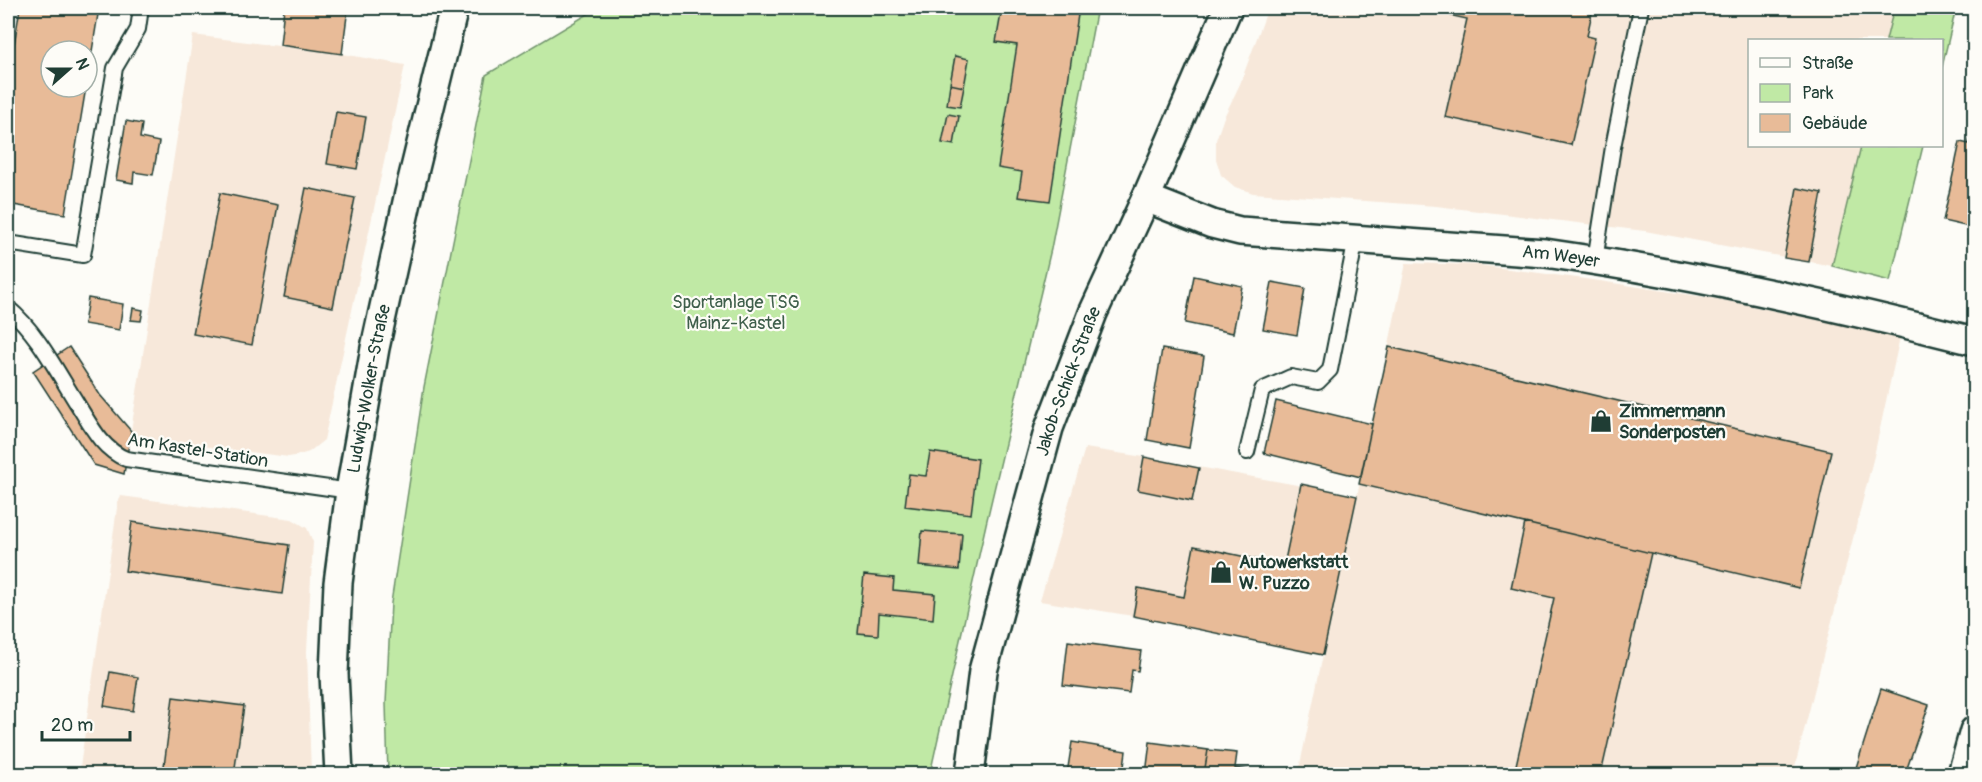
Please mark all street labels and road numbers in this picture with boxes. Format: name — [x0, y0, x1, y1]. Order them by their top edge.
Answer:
street label: Am Weyer — [1521, 240, 1602, 273]
street label: Ludwig-Wolker-Straße — [342, 302, 396, 475]
street label: Jakob-Schick-Straße — [1031, 303, 1107, 459]
street label: Am Kastel-Station — [126, 428, 270, 473]

